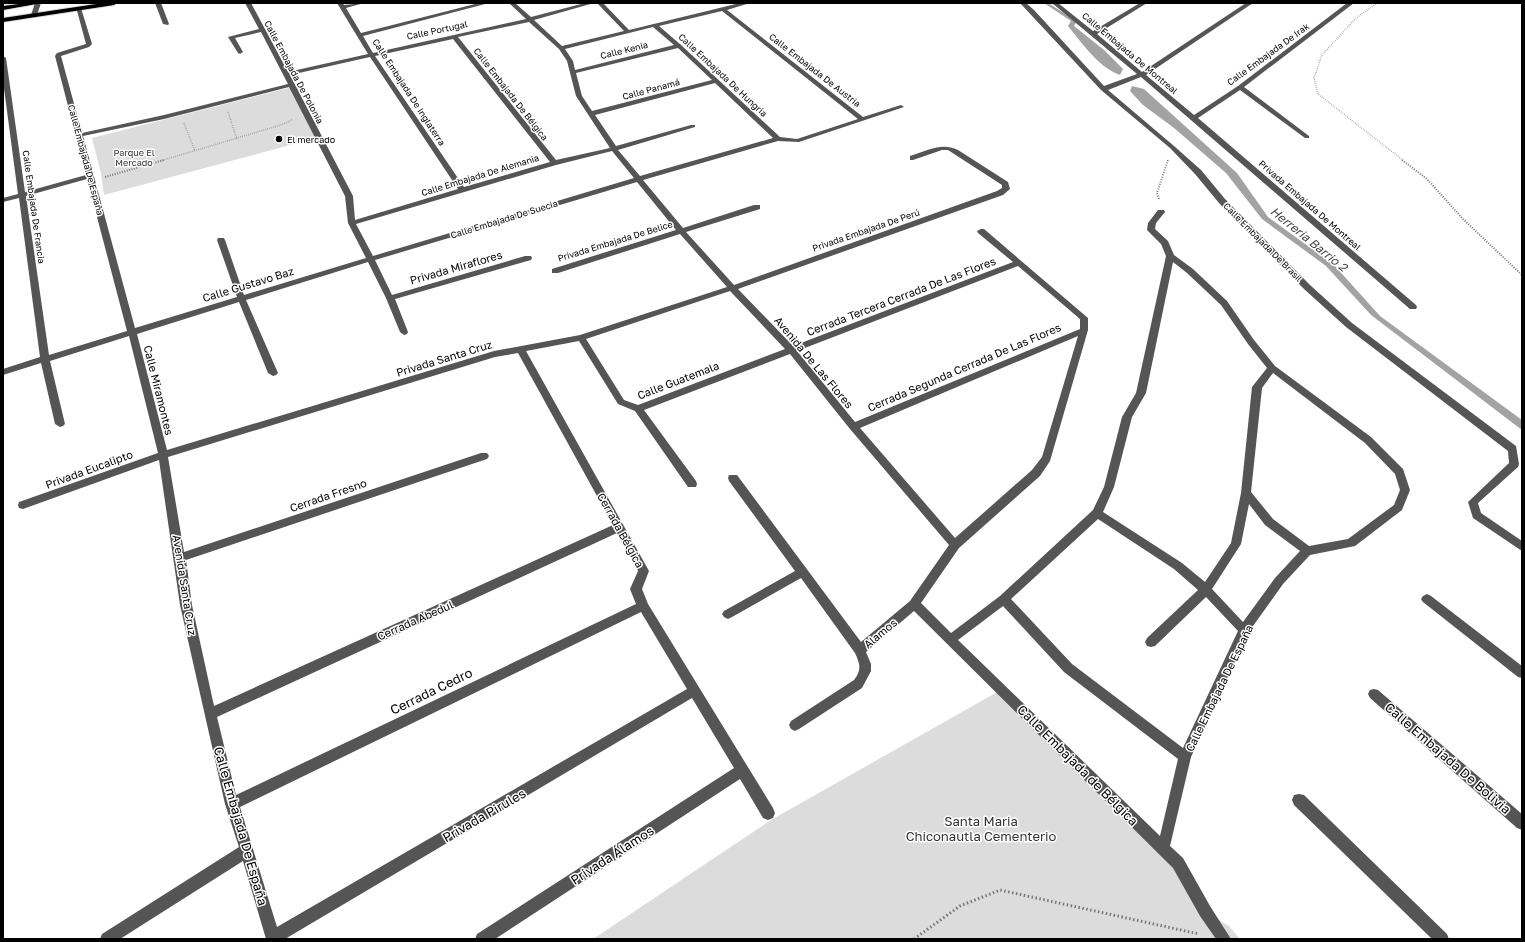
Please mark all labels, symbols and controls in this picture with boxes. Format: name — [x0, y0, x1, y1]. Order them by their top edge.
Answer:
street label: Calle Embajada De Montreal — [1080, 10, 1180, 96]
street label: Calle Portugal — [406, 18, 468, 42]
street label: Calle Embajada De Polonia — [262, 19, 326, 125]
street label: Calle Embajada De Irak — [1225, 20, 1311, 88]
street label: Calle Embajada De Hungria — [676, 31, 770, 119]
street label: Calle Embajada De Austria — [767, 31, 863, 109]
street label: Calle Embajada De Inglaterra — [370, 37, 448, 147]
street label: Calle Kenia — [599, 39, 649, 61]
street label: Calle Embajada De Bélgica — [471, 45, 551, 143]
street label: Calle Panamá — [621, 76, 681, 102]
street label: Calle Embajada De España — [66, 103, 106, 217]
marker: El mercado — [274, 134, 284, 144]
place label: El mercado — [287, 134, 335, 145]
park label: Parque El Mercado — [113, 147, 155, 168]
street label: Calle Embajada De Francia — [21, 150, 47, 264]
street label: Calle Embajada De Alemania — [420, 152, 540, 198]
street label: Privada Embajada De Montreal — [1257, 158, 1363, 252]
street label: Calle Embajada De Suecia — [449, 197, 559, 241]
street label: Calle Embajada De Brasil — [1221, 200, 1305, 284]
water label: Herreria Barrio 2 — [1268, 203, 1351, 275]
street label: Privada Embajada De Perú — [811, 206, 921, 254]
street label: Privada Embajada De Belice — [556, 218, 674, 264]
street label: Privada Miraflores — [408, 248, 504, 286]
street label: Cerrada Tercera Cerrada De Las Flores — [805, 254, 997, 338]
street label: Calle Gustavo Baz — [201, 264, 296, 304]
street label: Avenida De Las Flores — [772, 314, 856, 411]
street label: Cerrada Segunda Cerrada De Las Flores — [865, 320, 1063, 414]
street label: Privada Santa Cruz — [395, 337, 494, 379]
street label: Calle Miramontes — [142, 344, 176, 436]
street label: Calle Guatemala — [635, 358, 721, 402]
street label: Privada Eucalipto — [44, 447, 135, 491]
street label: Cerrada Fresno — [288, 476, 369, 514]
street label: Cerrada Bélgica — [595, 490, 647, 570]
street label: Avenida Santa Cruz — [171, 534, 199, 637]
street label: Cerrada Abedul — [375, 597, 455, 643]
street label: Alamos — [861, 615, 899, 651]
street label: Calle Embajada De España — [1183, 623, 1255, 753]
street label: Cerrada Cedro — [387, 664, 475, 718]
street label: Calle Embajada De Bolivia — [1382, 699, 1514, 817]
street label: Calle Embajada de Bélgica — [1014, 701, 1142, 829]
street label: Calle Embajada De España — [211, 745, 271, 907]
street label: Privada Pirules — [440, 785, 528, 845]
park label: Santa Maria Chiconautla Cementerio — [906, 813, 1057, 844]
street label: Privada Álamos — [567, 822, 657, 888]

